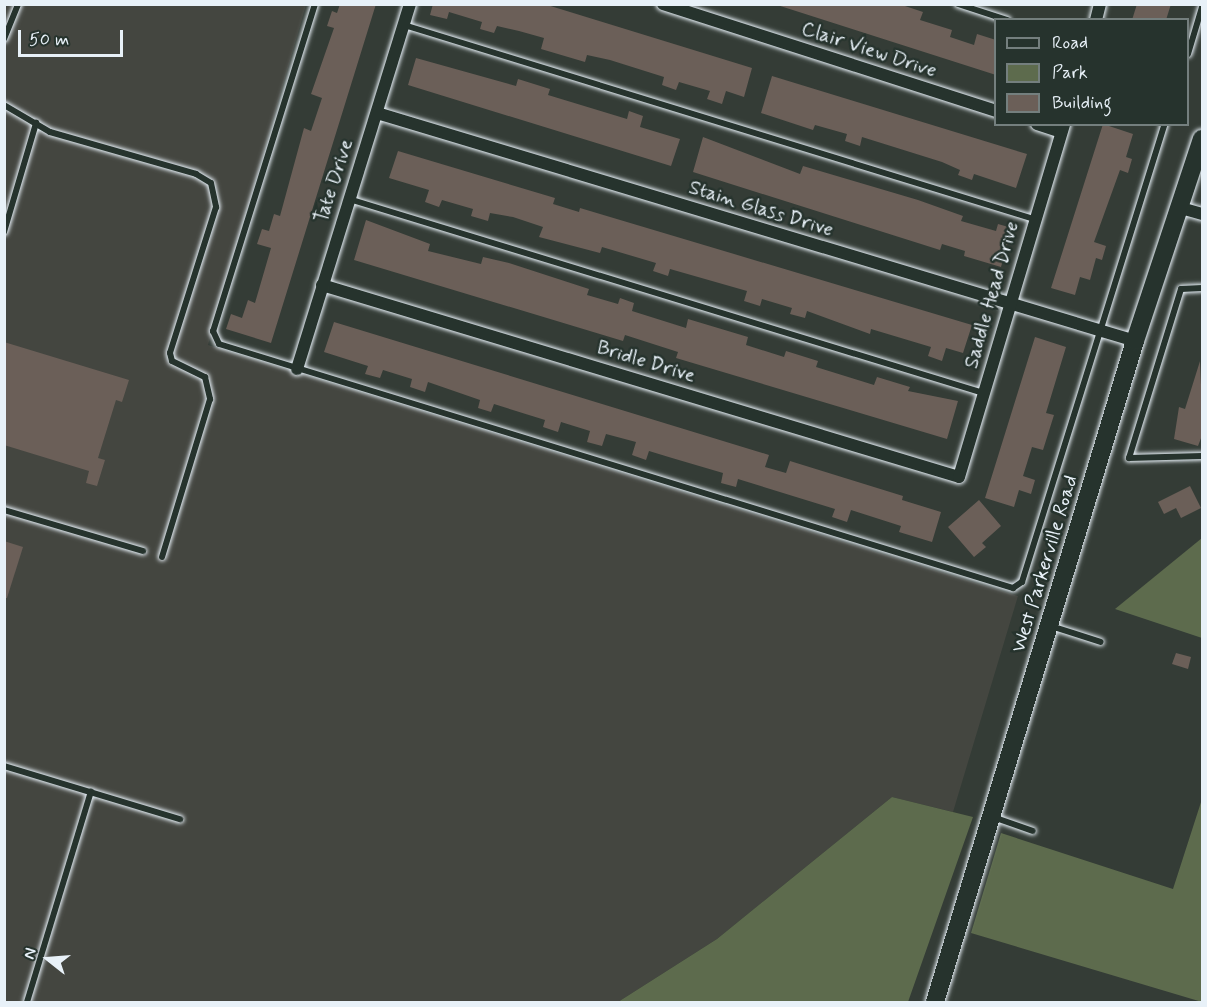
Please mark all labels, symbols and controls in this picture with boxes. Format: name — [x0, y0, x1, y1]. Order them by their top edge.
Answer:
street label: Clair View Drive — [800, 17, 938, 83]
scale bar — [21, 18, 126, 56]
legend — [994, 18, 1189, 126]
text: 50 m — [29, 28, 69, 52]
text: Road — [1052, 31, 1088, 55]
text: Park — [1052, 61, 1088, 85]
text: Building — [1052, 91, 1112, 115]
street label: Tate Drive — [310, 137, 358, 225]
street label: Stain Glass Drive — [686, 176, 836, 242]
street label: Saddle Head Drive — [959, 218, 1025, 372]
street label: Bridle Drive — [595, 336, 697, 388]
street label: West Parkerville Road — [1007, 473, 1083, 655]
north arrow — [18, 929, 78, 989]
text: N — [19, 945, 42, 962]

